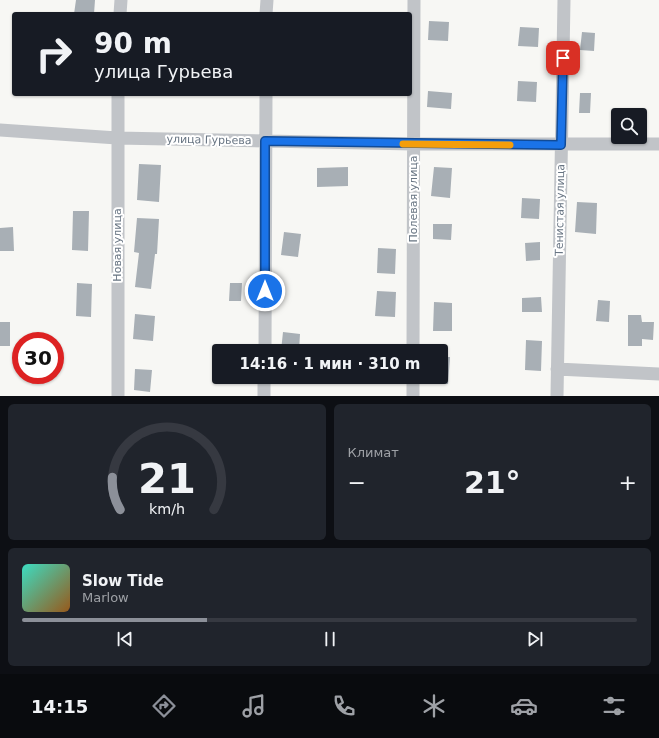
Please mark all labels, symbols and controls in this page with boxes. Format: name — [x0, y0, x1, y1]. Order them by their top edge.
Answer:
text: 90 m — [94, 27, 172, 60]
icon: right — [28, 28, 80, 80]
pin — [546, 41, 580, 75]
icon: arrive — [552, 47, 574, 69]
text: улица Гурьева — [94, 61, 233, 82]
map controls — [611, 108, 647, 144]
button: search — [611, 108, 647, 144]
street label: улица Гурьева — [166, 133, 252, 147]
street label: Полевая улица — [407, 155, 420, 243]
street label: Тенистая улица — [553, 164, 567, 257]
street label: Новая улица — [111, 208, 124, 282]
position arrow — [244, 270, 286, 312]
speed limit sign: 30 — [12, 332, 64, 384]
text: 14:16 · 1 мин · 310 m — [240, 355, 421, 373]
text: Климат — [348, 445, 399, 460]
text: 21 — [138, 454, 196, 503]
text: 21° — [464, 465, 521, 500]
text: − — [348, 470, 366, 495]
text: + — [619, 470, 637, 495]
text: km/h — [149, 501, 185, 517]
text: Slow Tide — [82, 572, 164, 590]
text: Marlow — [82, 590, 129, 605]
icon: previous — [114, 628, 136, 650]
icon: pause — [319, 628, 341, 650]
icon: next — [524, 628, 546, 650]
icon: directions — [150, 692, 178, 720]
icon: music — [240, 692, 268, 720]
icon: phone — [330, 692, 358, 720]
icon: climate — [420, 692, 448, 720]
icon: car — [510, 692, 538, 720]
icon: filters — [600, 692, 628, 720]
text: 14:15 — [31, 696, 88, 717]

